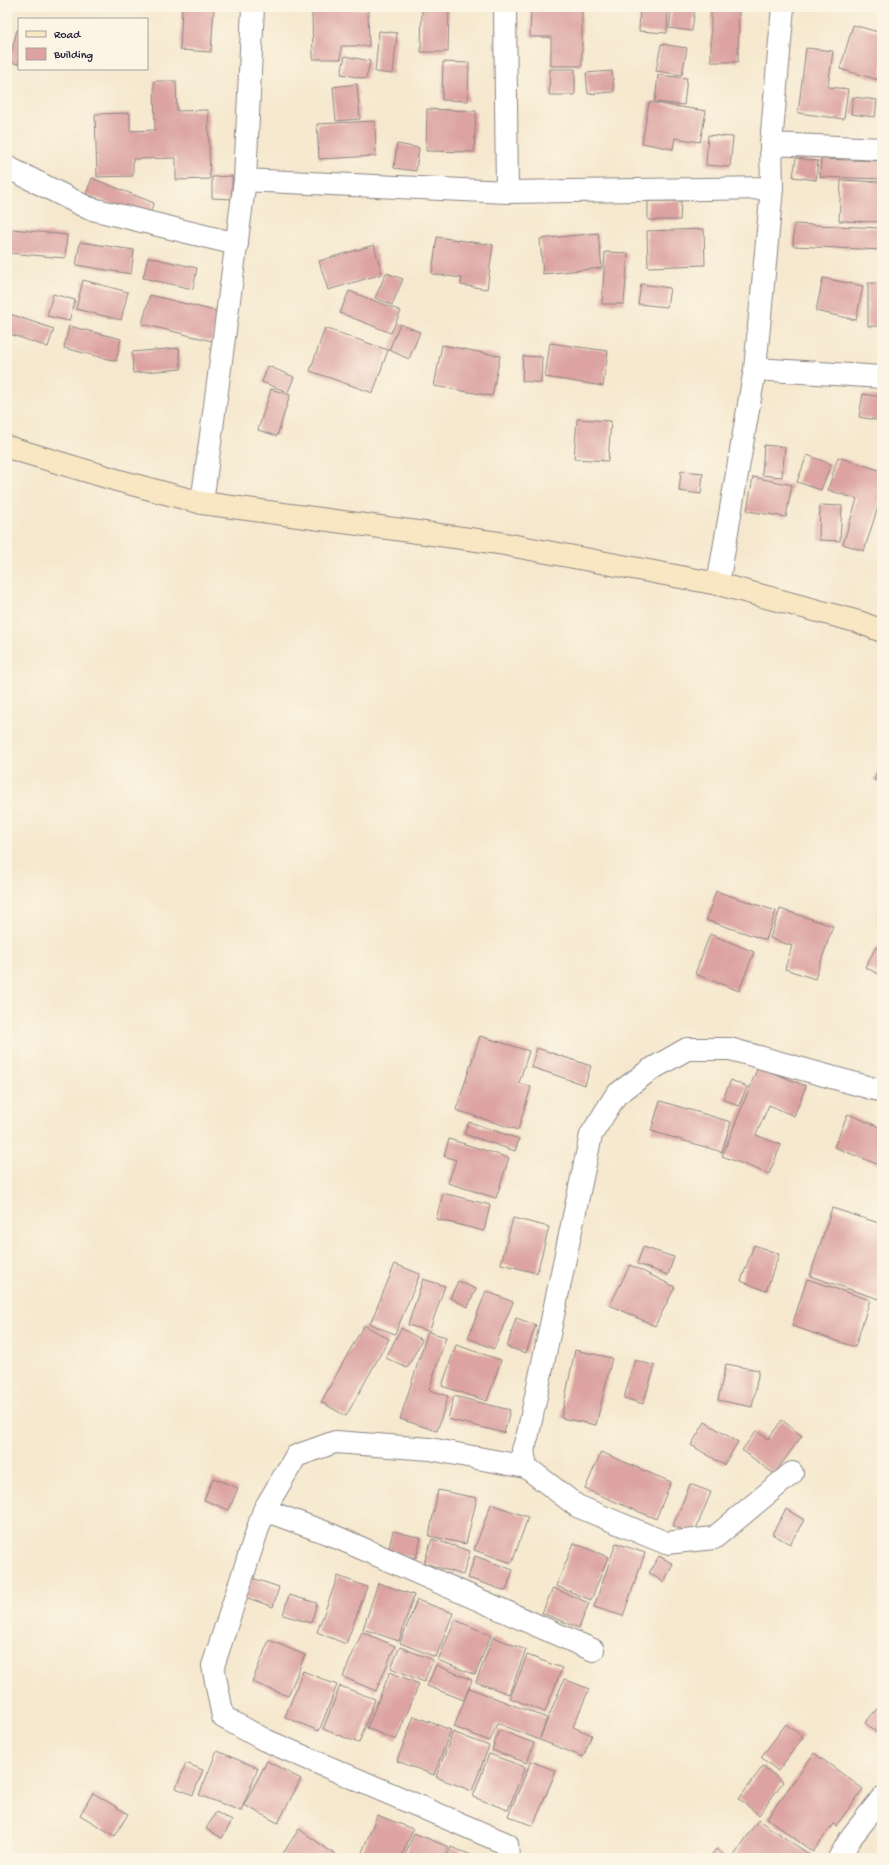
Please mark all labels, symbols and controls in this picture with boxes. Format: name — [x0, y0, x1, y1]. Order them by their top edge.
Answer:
legend — [18, 18, 148, 70]
text: Road — [54, 29, 81, 43]
text: Building — [53, 49, 93, 63]

